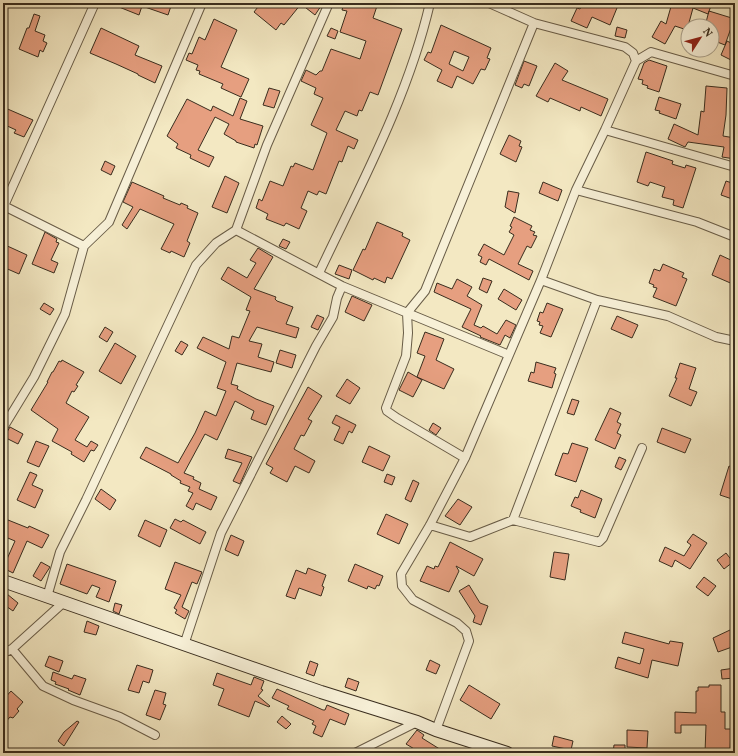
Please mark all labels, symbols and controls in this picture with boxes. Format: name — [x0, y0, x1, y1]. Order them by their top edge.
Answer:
north arrow — [680, 18, 720, 58]
text: N — [698, 25, 715, 41]

